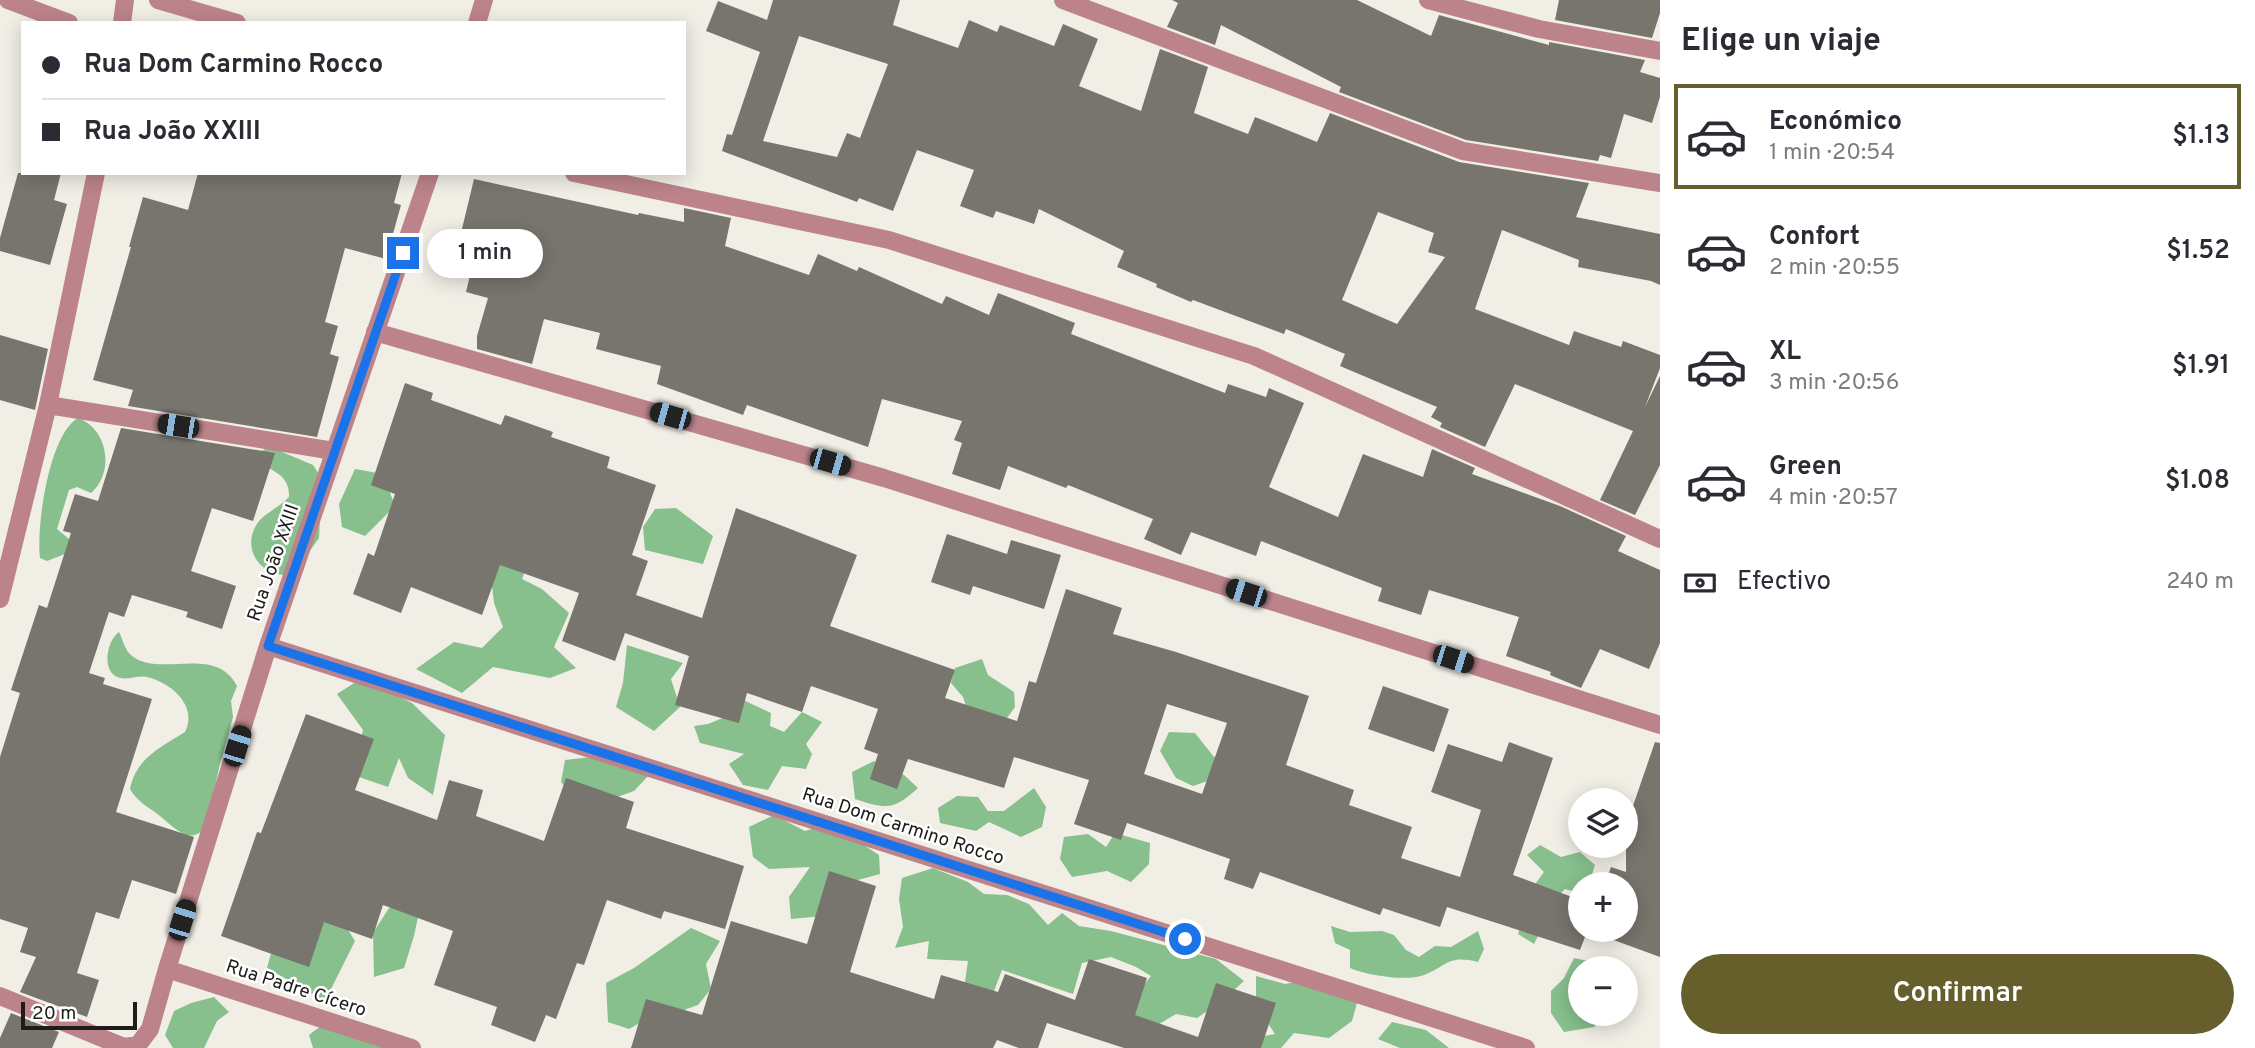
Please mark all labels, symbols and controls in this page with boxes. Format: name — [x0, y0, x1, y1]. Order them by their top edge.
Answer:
text: Elige un viaje — [1681, 22, 1881, 62]
text: Rua Dom Carmino Rocco — [84, 49, 383, 82]
icon: car — [1685, 105, 1748, 168]
text: Económico — [1769, 106, 1902, 139]
text: Rua João XXIII — [84, 116, 261, 149]
text: $1.13 — [2172, 120, 2230, 153]
text: 1 min · 20:54 — [1769, 139, 1895, 168]
icon: car — [1685, 220, 1748, 283]
text: Confort — [1769, 221, 1860, 254]
callout: 1 min — [428, 229, 543, 278]
text: $1.52 — [2166, 235, 2230, 268]
route end — [387, 237, 419, 269]
text: 1 min — [458, 239, 512, 268]
text: 2 min · 20:55 — [1769, 254, 1900, 283]
icon: car — [1685, 335, 1748, 398]
text: XL — [1769, 336, 1801, 369]
text: $1.91 — [2172, 350, 2230, 383]
text: 3 min · 20:56 — [1769, 369, 1899, 398]
car — [647, 400, 694, 432]
car — [156, 412, 201, 440]
car — [807, 446, 854, 478]
icon: car — [1685, 450, 1748, 513]
text: Green — [1769, 451, 1842, 484]
text: $1.08 — [2165, 465, 2230, 498]
text: 4 min · 20:57 — [1769, 484, 1898, 513]
street label: Rua João XXIII — [243, 501, 305, 625]
icon: cash — [1681, 564, 1719, 602]
text: Efectivo — [1737, 566, 1831, 599]
text: 240 m — [2166, 568, 2234, 597]
car — [1223, 577, 1270, 609]
car — [1430, 643, 1477, 675]
car — [221, 723, 254, 769]
street label: Rua Dom Carmino Rocco — [799, 783, 1007, 871]
map controls — [1568, 788, 1638, 1026]
button: layers — [1568, 788, 1638, 858]
button: + — [1568, 872, 1638, 942]
car — [166, 897, 199, 943]
route start — [1169, 923, 1201, 955]
button: Confirmar — [1681, 954, 2234, 1034]
street label: Rua Padre Cícero — [223, 955, 369, 1023]
button: − — [1568, 956, 1638, 1026]
scale bar — [21, 999, 136, 1031]
text: 20 m — [32, 1002, 76, 1026]

